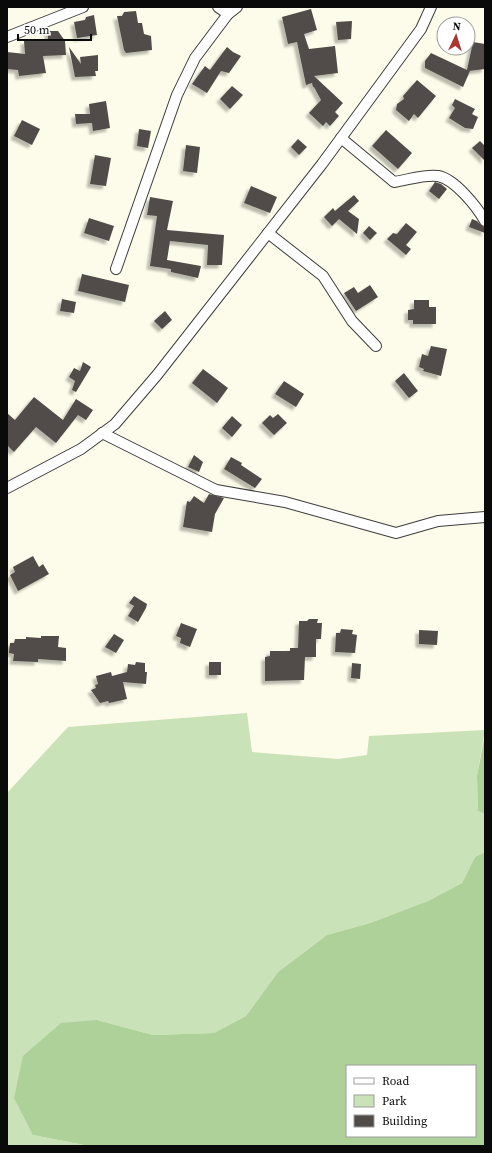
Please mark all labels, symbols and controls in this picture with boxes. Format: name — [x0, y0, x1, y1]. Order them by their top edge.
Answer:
scale bar — [18, 16, 91, 42]
north arrow — [436, 16, 476, 56]
text: N — [452, 19, 461, 34]
text: 50 m — [24, 22, 50, 38]
legend — [346, 1065, 476, 1137]
text: Road — [382, 1073, 409, 1089]
text: Park — [382, 1093, 407, 1109]
text: Building — [382, 1113, 427, 1129]

